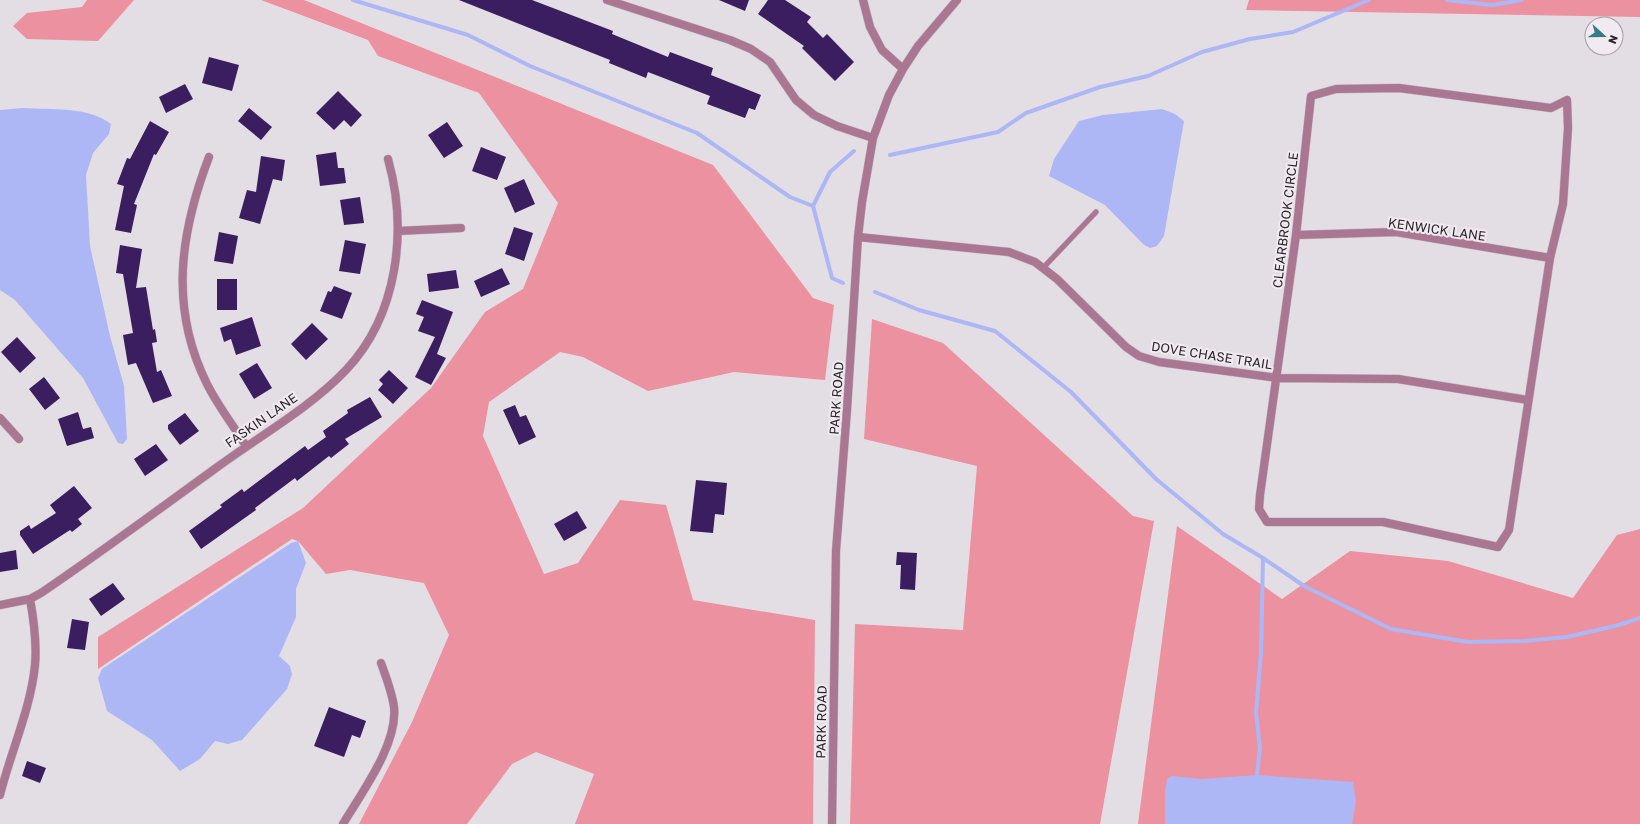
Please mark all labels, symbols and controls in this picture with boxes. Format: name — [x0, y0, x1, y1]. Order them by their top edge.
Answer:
north arrow — [1584, 16, 1624, 56]
text: N — [1606, 34, 1621, 46]
street label: CLEARBROOK CIRCLE — [1269, 151, 1301, 289]
street label: KENWICK LANE — [1387, 214, 1487, 244]
street label: DOVE CHASE TRAIL — [1150, 338, 1274, 373]
street label: PARK ROAD — [825, 361, 847, 435]
street label: FASKIN LANE — [222, 389, 300, 451]
street label: PARK ROAD — [812, 685, 830, 759]

